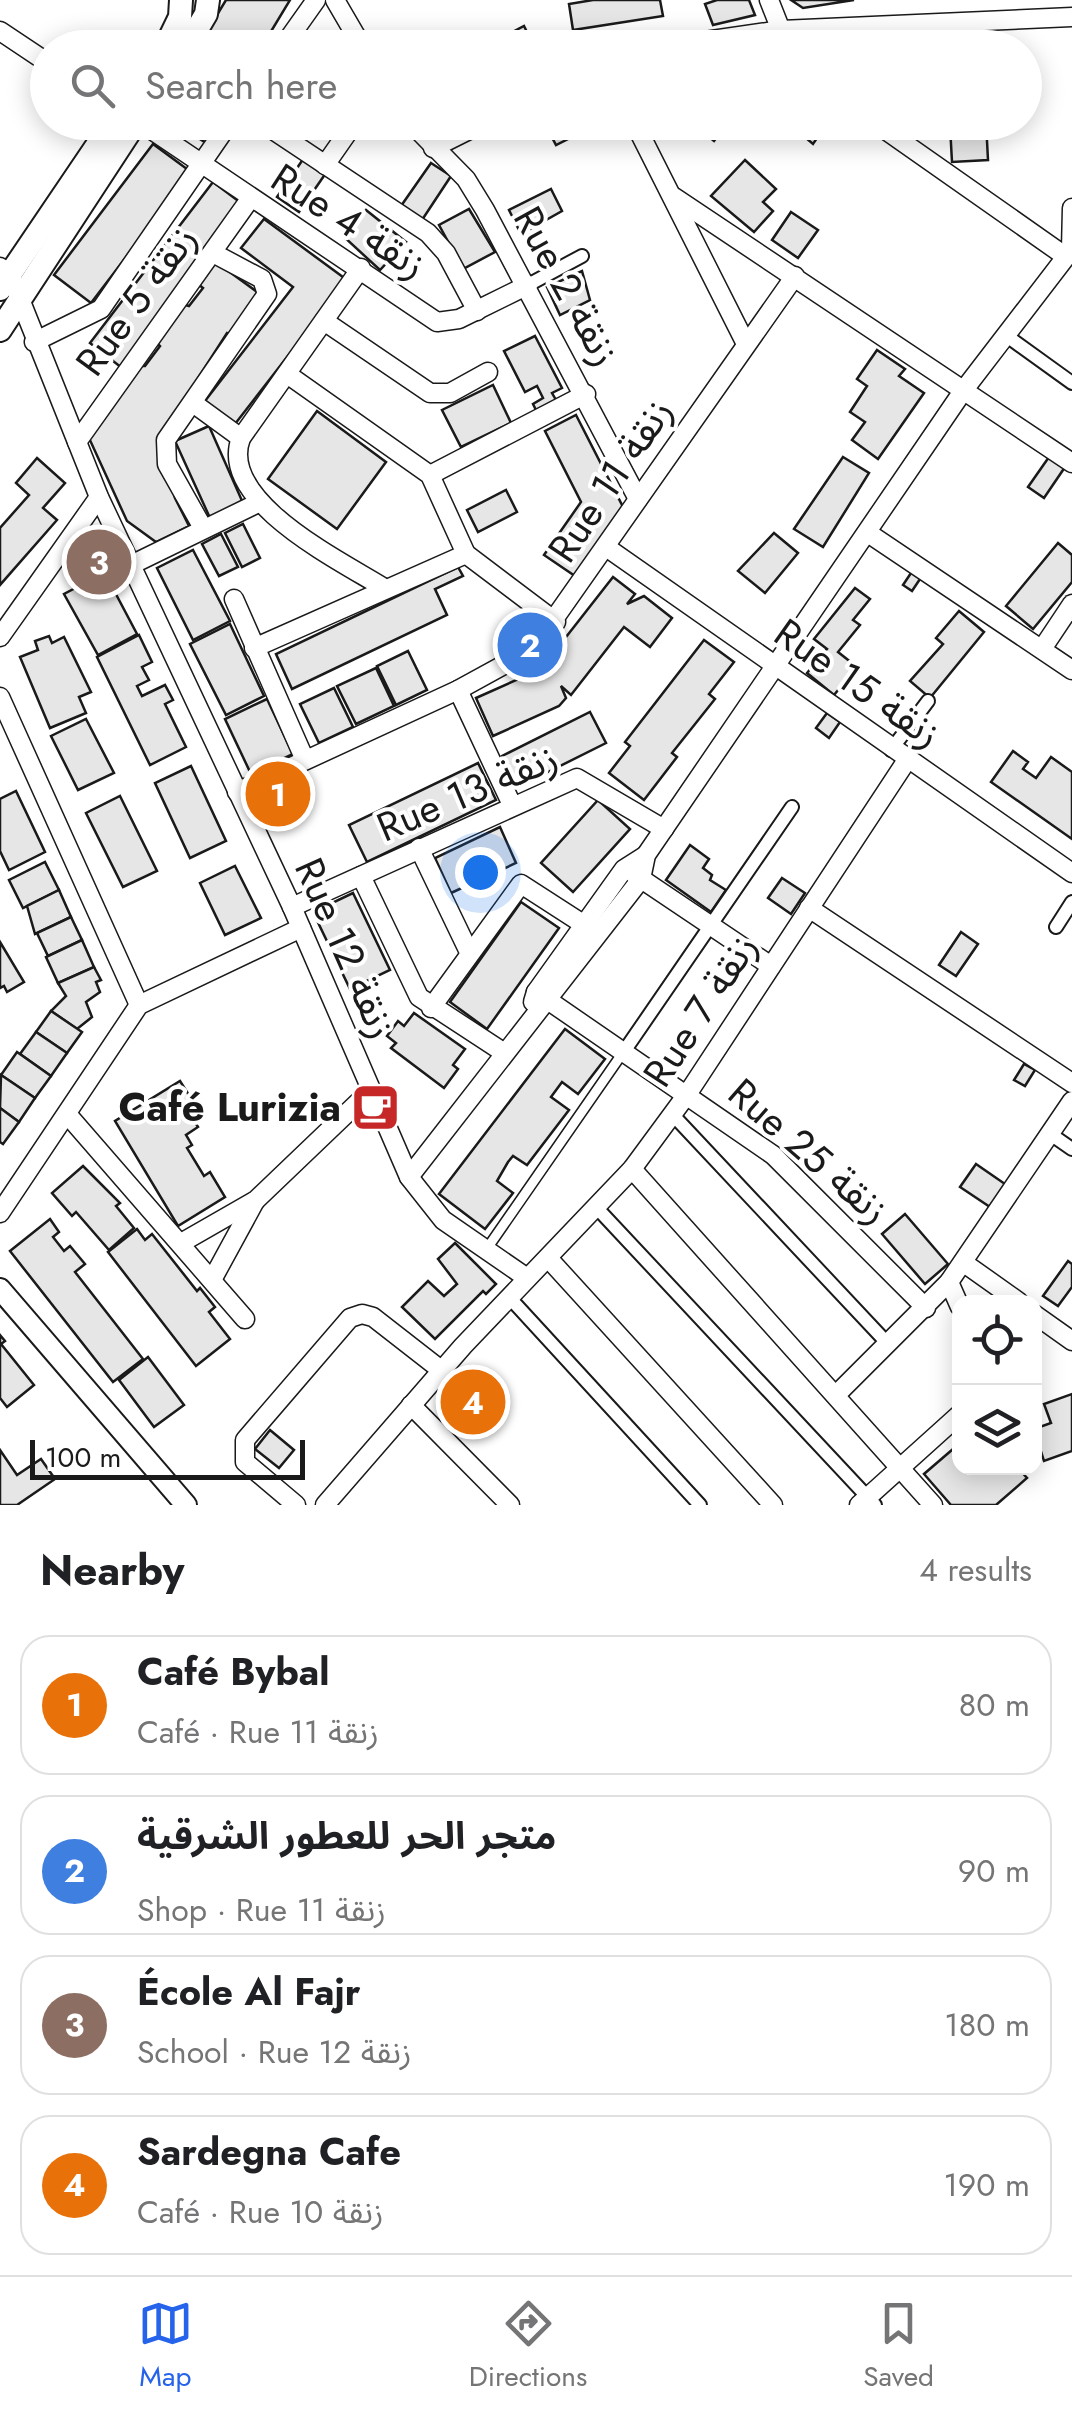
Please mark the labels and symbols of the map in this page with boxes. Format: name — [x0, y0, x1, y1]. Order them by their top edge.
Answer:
street label: Rue 4 زنقة — [260, 149, 438, 293]
street label: Rue 2 زنقة — [499, 196, 635, 376]
street label: Rue 5 زنقة — [61, 213, 211, 387]
street label: Rue 11 زنقة — [534, 386, 686, 574]
pin: 3 — [66, 524, 132, 600]
street label: Rue 15 زنقة — [763, 604, 953, 762]
pin: 2 — [498, 608, 562, 682]
street label: Rue 13 زنقة — [368, 728, 566, 856]
pin: 1 — [246, 756, 310, 832]
your location — [455, 847, 506, 898]
street label: Rue 12 زنقة — [280, 848, 412, 1048]
street label: Rue 7 زنقة — [629, 922, 771, 1098]
street label: Rue 25 زنقة — [716, 1065, 902, 1237]
place label: Café Lurizia — [118, 1078, 341, 1136]
cafe icon: Café Lurizia — [350, 1081, 402, 1133]
pin: 4 — [440, 1364, 506, 1440]
scale bar — [30, 1435, 305, 1480]

